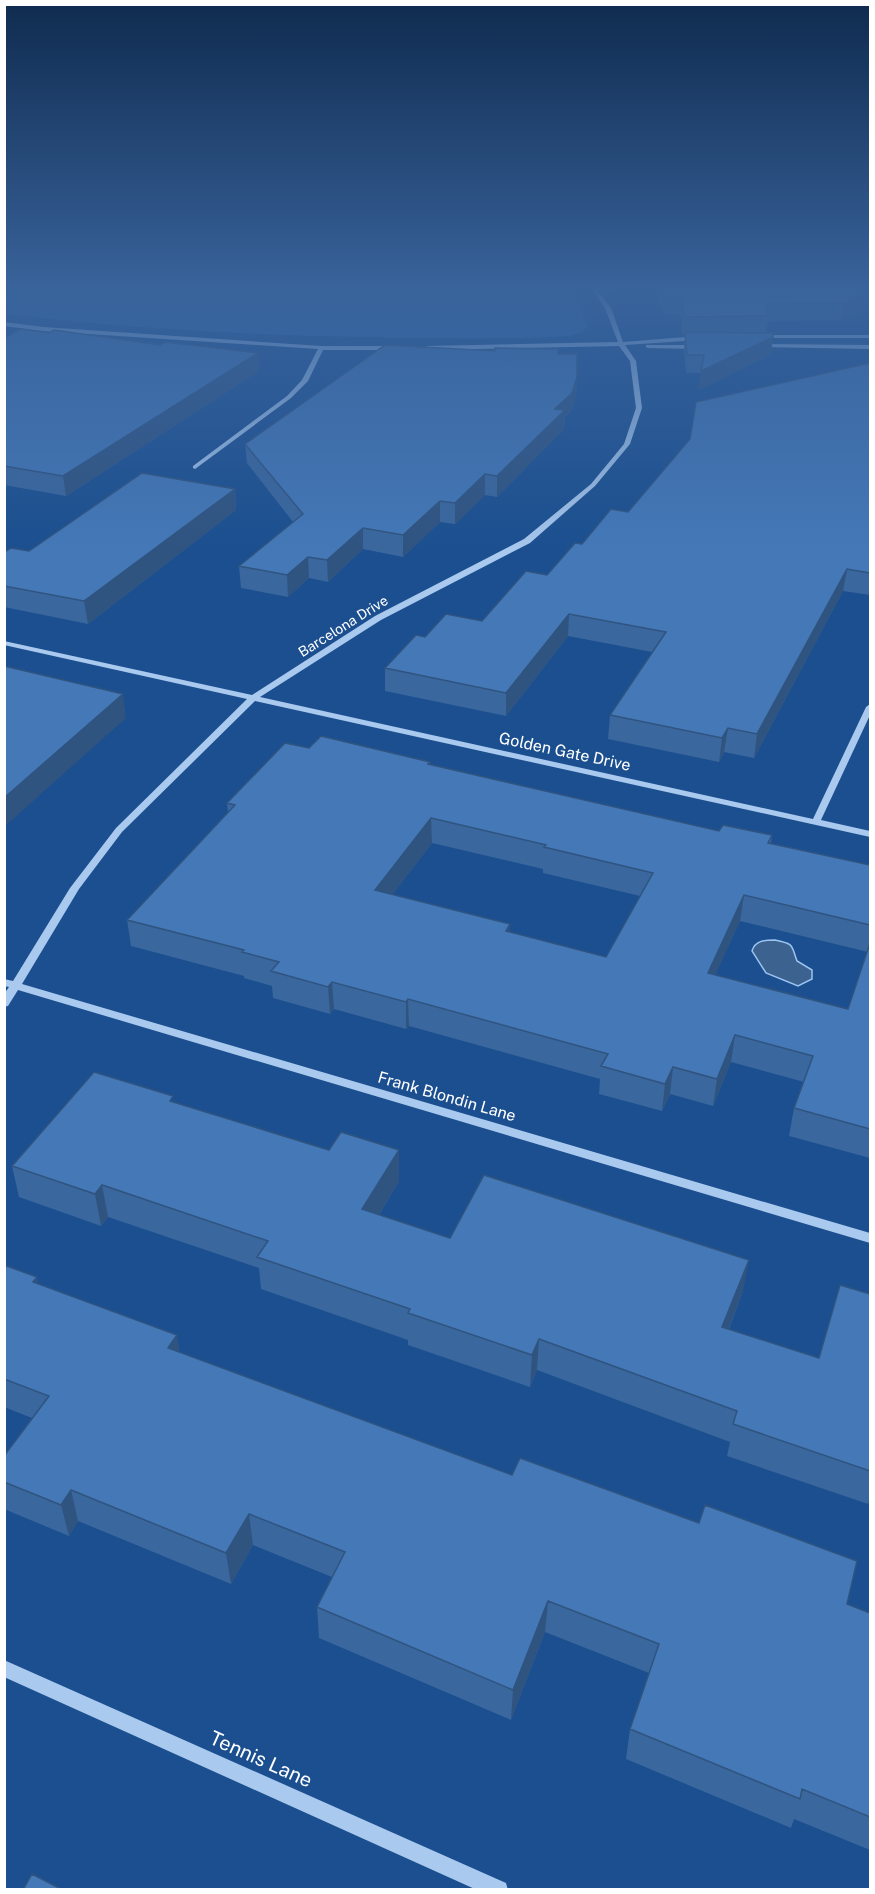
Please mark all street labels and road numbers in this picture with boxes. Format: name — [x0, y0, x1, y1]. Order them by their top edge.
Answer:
street label: Barcelona Drive — [295, 592, 391, 660]
street label: Golden Gate Drive — [497, 728, 633, 775]
street label: Frank Blondin Lane — [376, 1068, 518, 1125]
street label: Tennis Lane — [206, 1726, 316, 1792]

